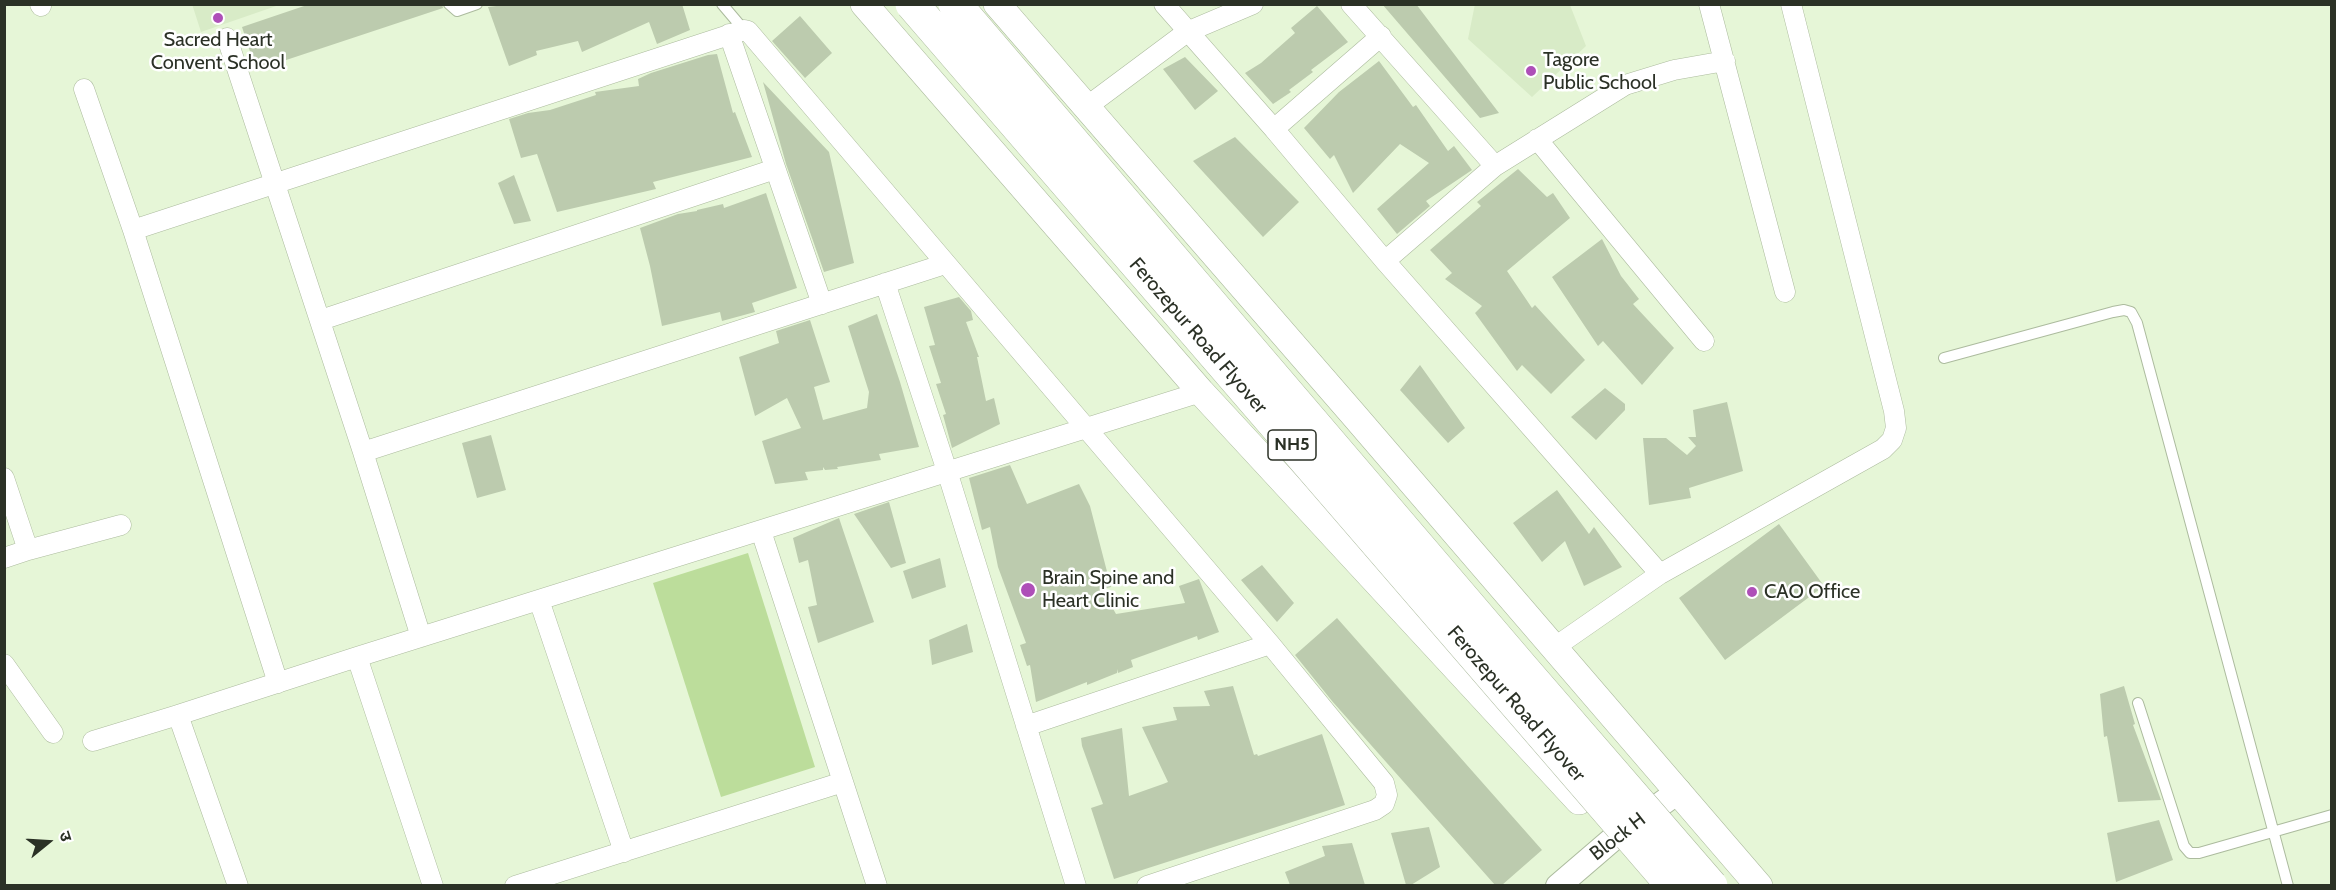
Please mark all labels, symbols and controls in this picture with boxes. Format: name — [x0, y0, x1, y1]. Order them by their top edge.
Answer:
marker: Sacred Heart Convent School — [211, 11, 225, 25]
place label: Sacred Heart Convent School — [151, 28, 285, 75]
place label: Tagore Public School — [1543, 48, 1657, 95]
marker: Tagore Public School — [1524, 64, 1538, 78]
street label: Ferozepur Road Flyover — [1124, 253, 1272, 419]
road number: NH5 — [1268, 430, 1316, 460]
place label: Brain Spine and Heart Clinic — [1042, 566, 1174, 613]
place label: CAO Office — [1764, 580, 1860, 604]
marker: Brain Spine and Heart Clinic — [1019, 581, 1037, 599]
marker: CAO Office — [1745, 585, 1759, 599]
street label: Ferozepur Road Flyover — [1442, 621, 1590, 787]
street label: Block H — [1585, 808, 1651, 866]
north arrow — [18, 812, 78, 872]
text: उ — [55, 829, 76, 844]

